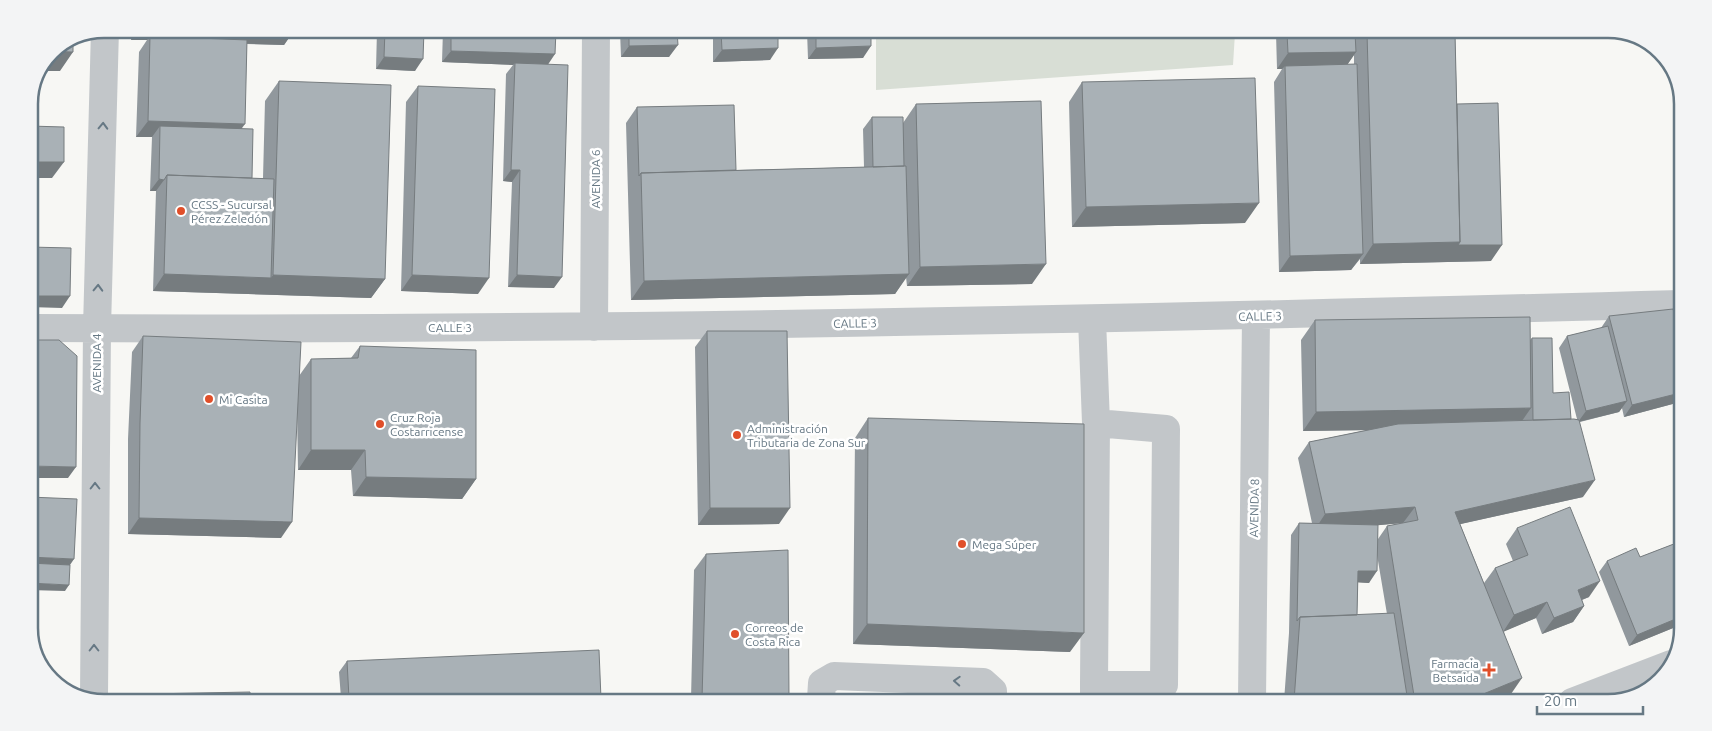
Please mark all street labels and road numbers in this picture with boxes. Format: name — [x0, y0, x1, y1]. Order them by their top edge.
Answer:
street label: AVENIDA 6 — [589, 149, 602, 208]
street label: CALLE 3 — [1238, 309, 1282, 323]
street label: CALLE 3 — [833, 316, 877, 330]
street label: CALLE 3 — [428, 321, 472, 334]
street label: AVENIDA 4 — [90, 333, 103, 392]
street label: AVENIDA 8 — [1247, 478, 1261, 538]

